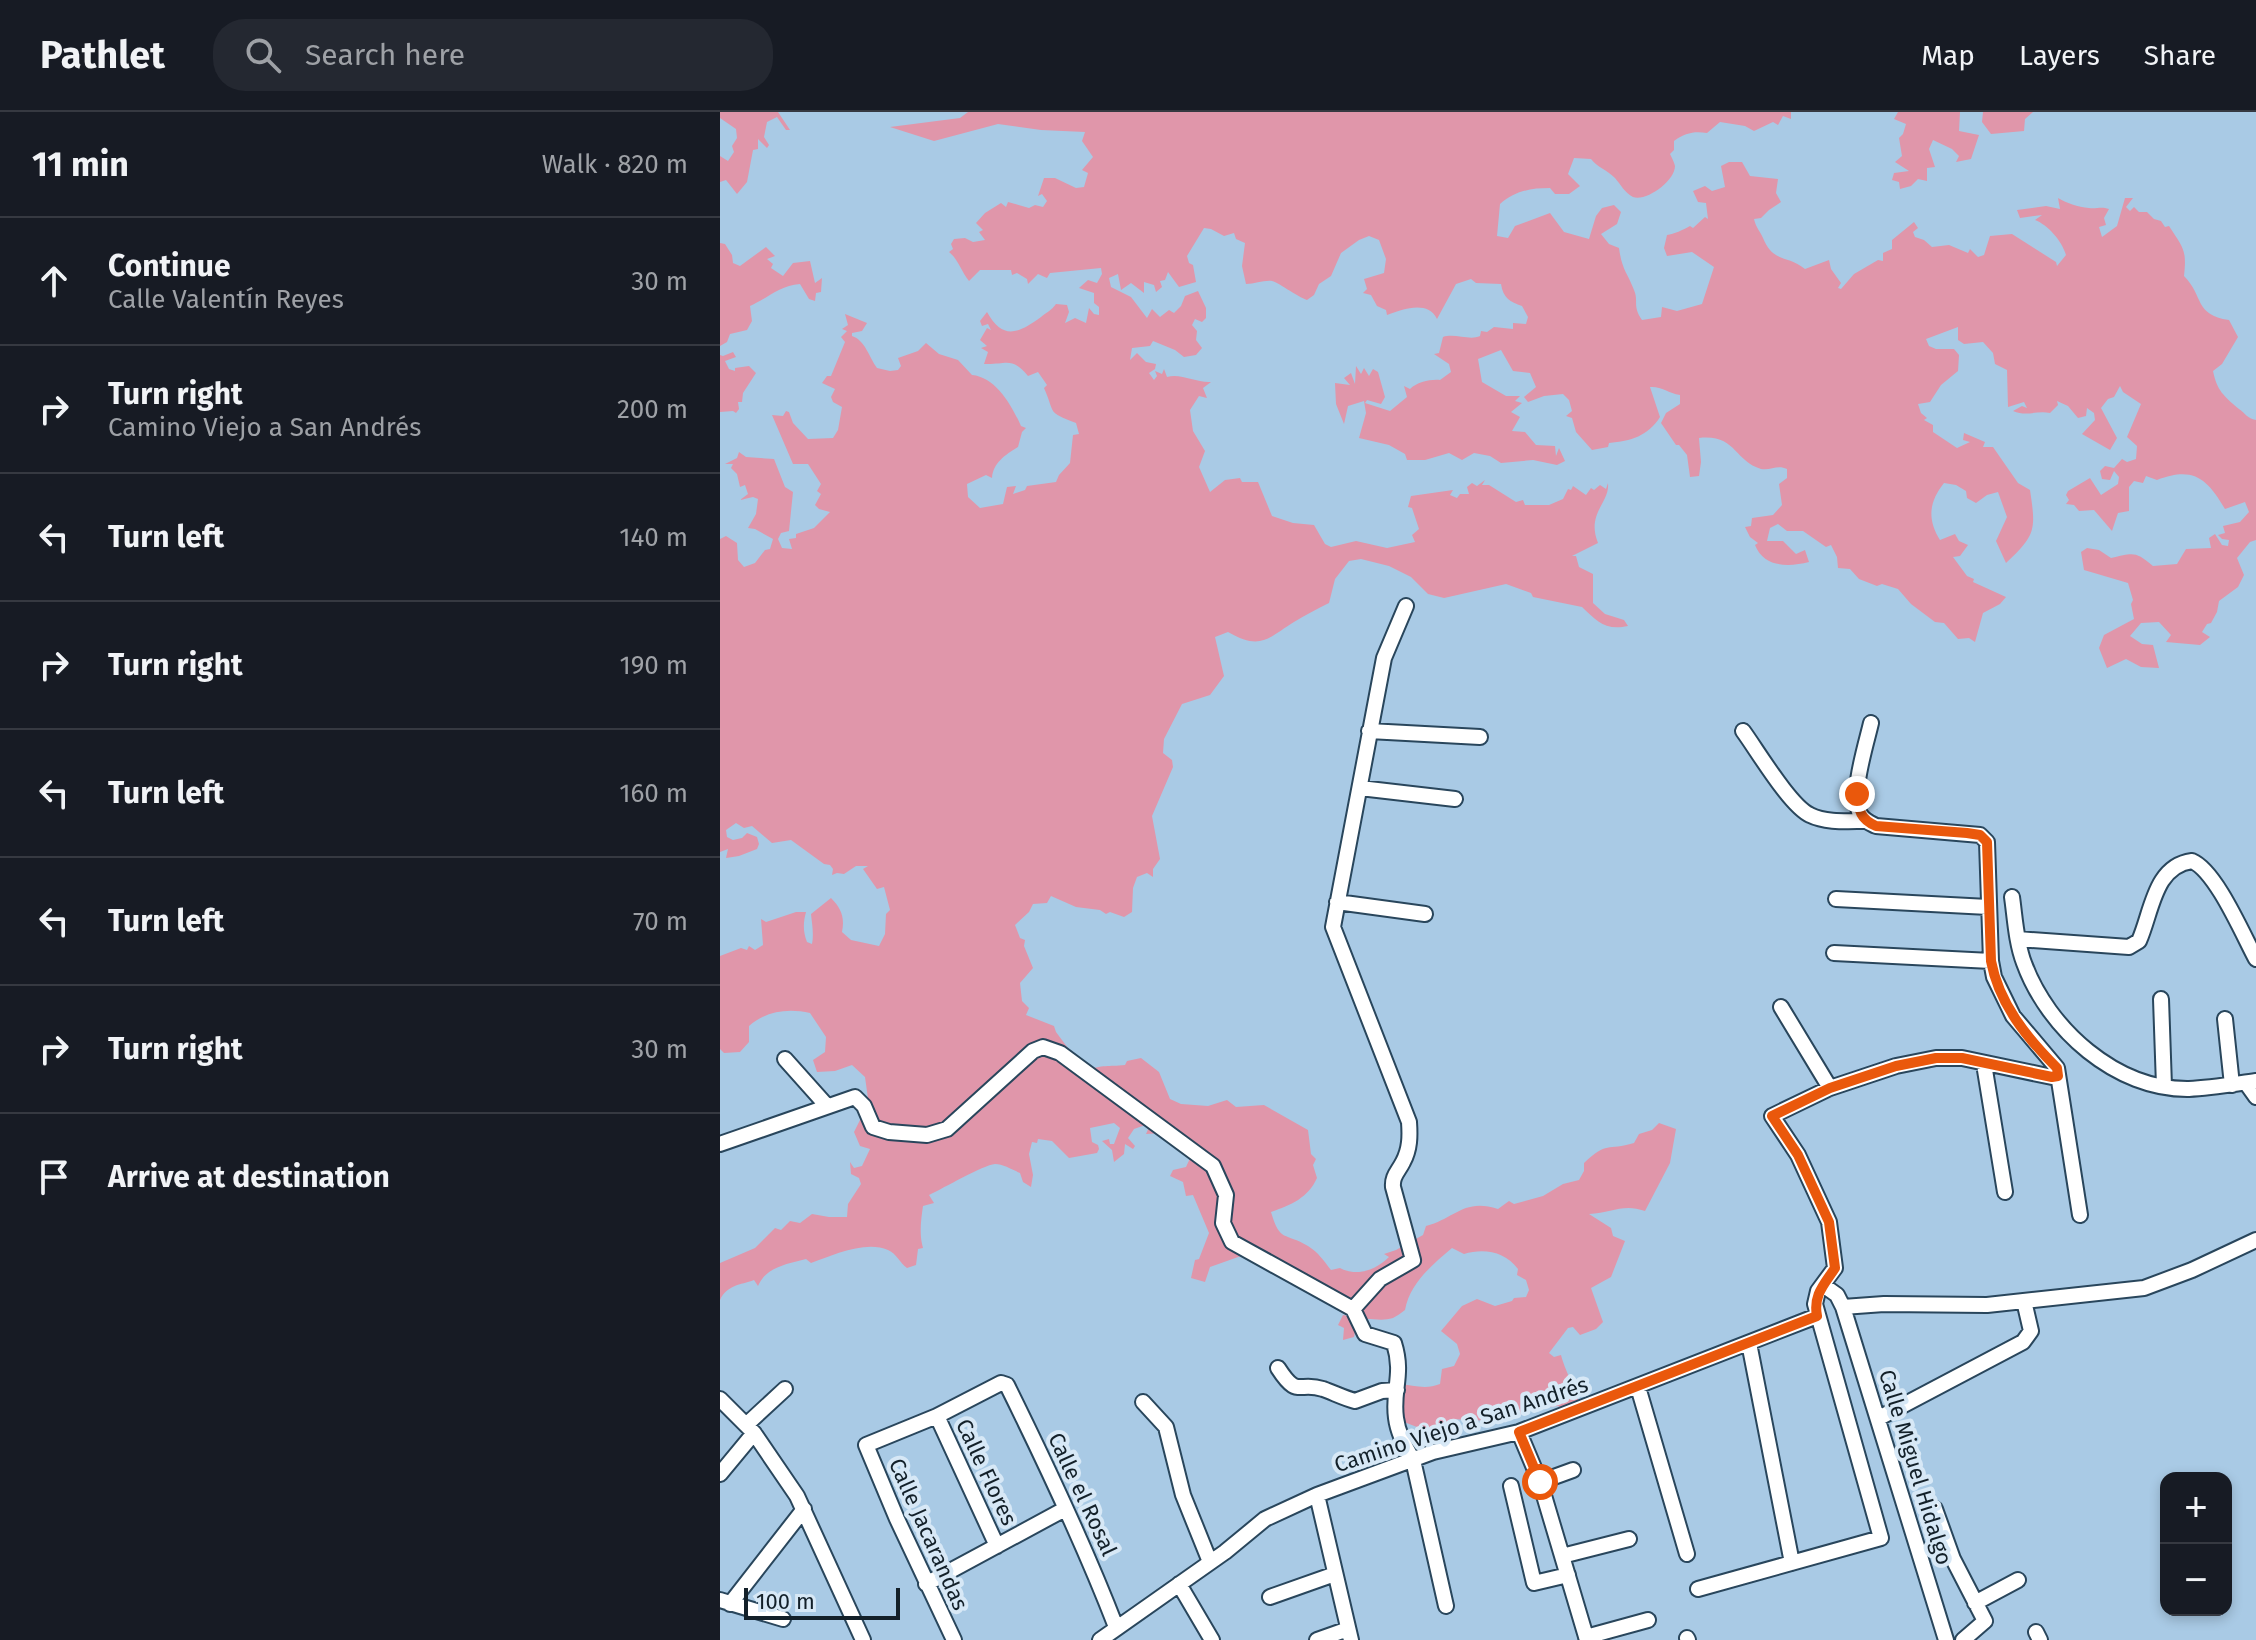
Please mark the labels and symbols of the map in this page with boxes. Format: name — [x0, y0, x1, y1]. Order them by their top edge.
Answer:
route end — [1839, 776, 1875, 812]
street label: Calle Miguel Hidalgo — [1873, 1366, 1958, 1568]
street label: Camino Viejo a San Andrés — [1331, 1371, 1591, 1478]
street label: Calle Flores — [950, 1415, 1023, 1530]
street label: Calle el Rosal — [1042, 1428, 1123, 1560]
street label: Calle Jacarandas — [883, 1454, 974, 1614]
route start — [1522, 1464, 1558, 1500]
scale bar — [744, 1584, 900, 1620]

